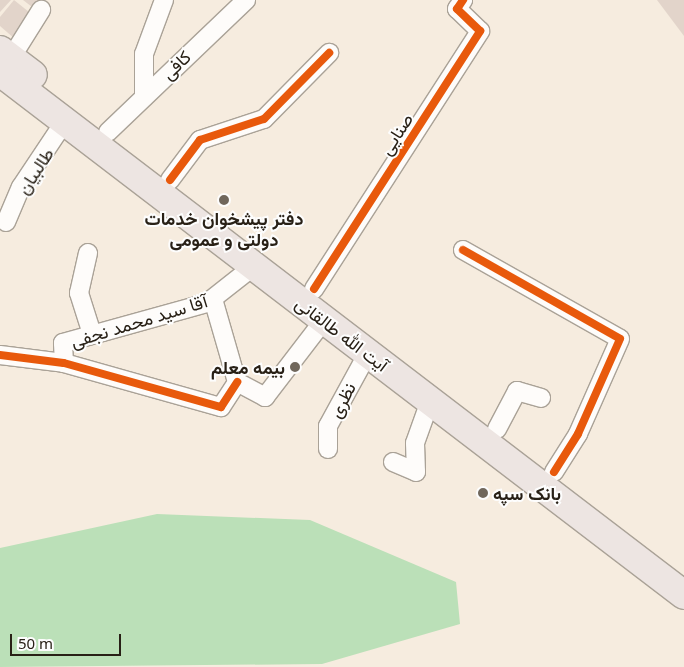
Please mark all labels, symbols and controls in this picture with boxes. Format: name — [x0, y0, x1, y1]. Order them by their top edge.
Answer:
street label: کافی — [157, 46, 195, 84]
street label: صنایی — [375, 109, 417, 159]
street label: طالبیان — [12, 144, 58, 198]
marker: دفتر پیشخوان خدمات دولتی و عمومی — [218, 194, 230, 206]
place label: دفتر پیشخوان خدمات دولتی و عمومی — [145, 208, 303, 250]
street label: آقا سید محمد نجفی — [68, 290, 210, 352]
street label: آیت الله طالقانی — [291, 292, 393, 376]
place label: بیمه معلم — [211, 356, 285, 378]
marker: بیمه معلم — [289, 361, 301, 373]
street label: نظری — [324, 379, 360, 421]
place label: بانک سپه — [493, 482, 561, 504]
marker: بانک سپه — [477, 487, 489, 499]
scale bar — [12, 624, 124, 656]
text: 50 m — [18, 633, 53, 653]

